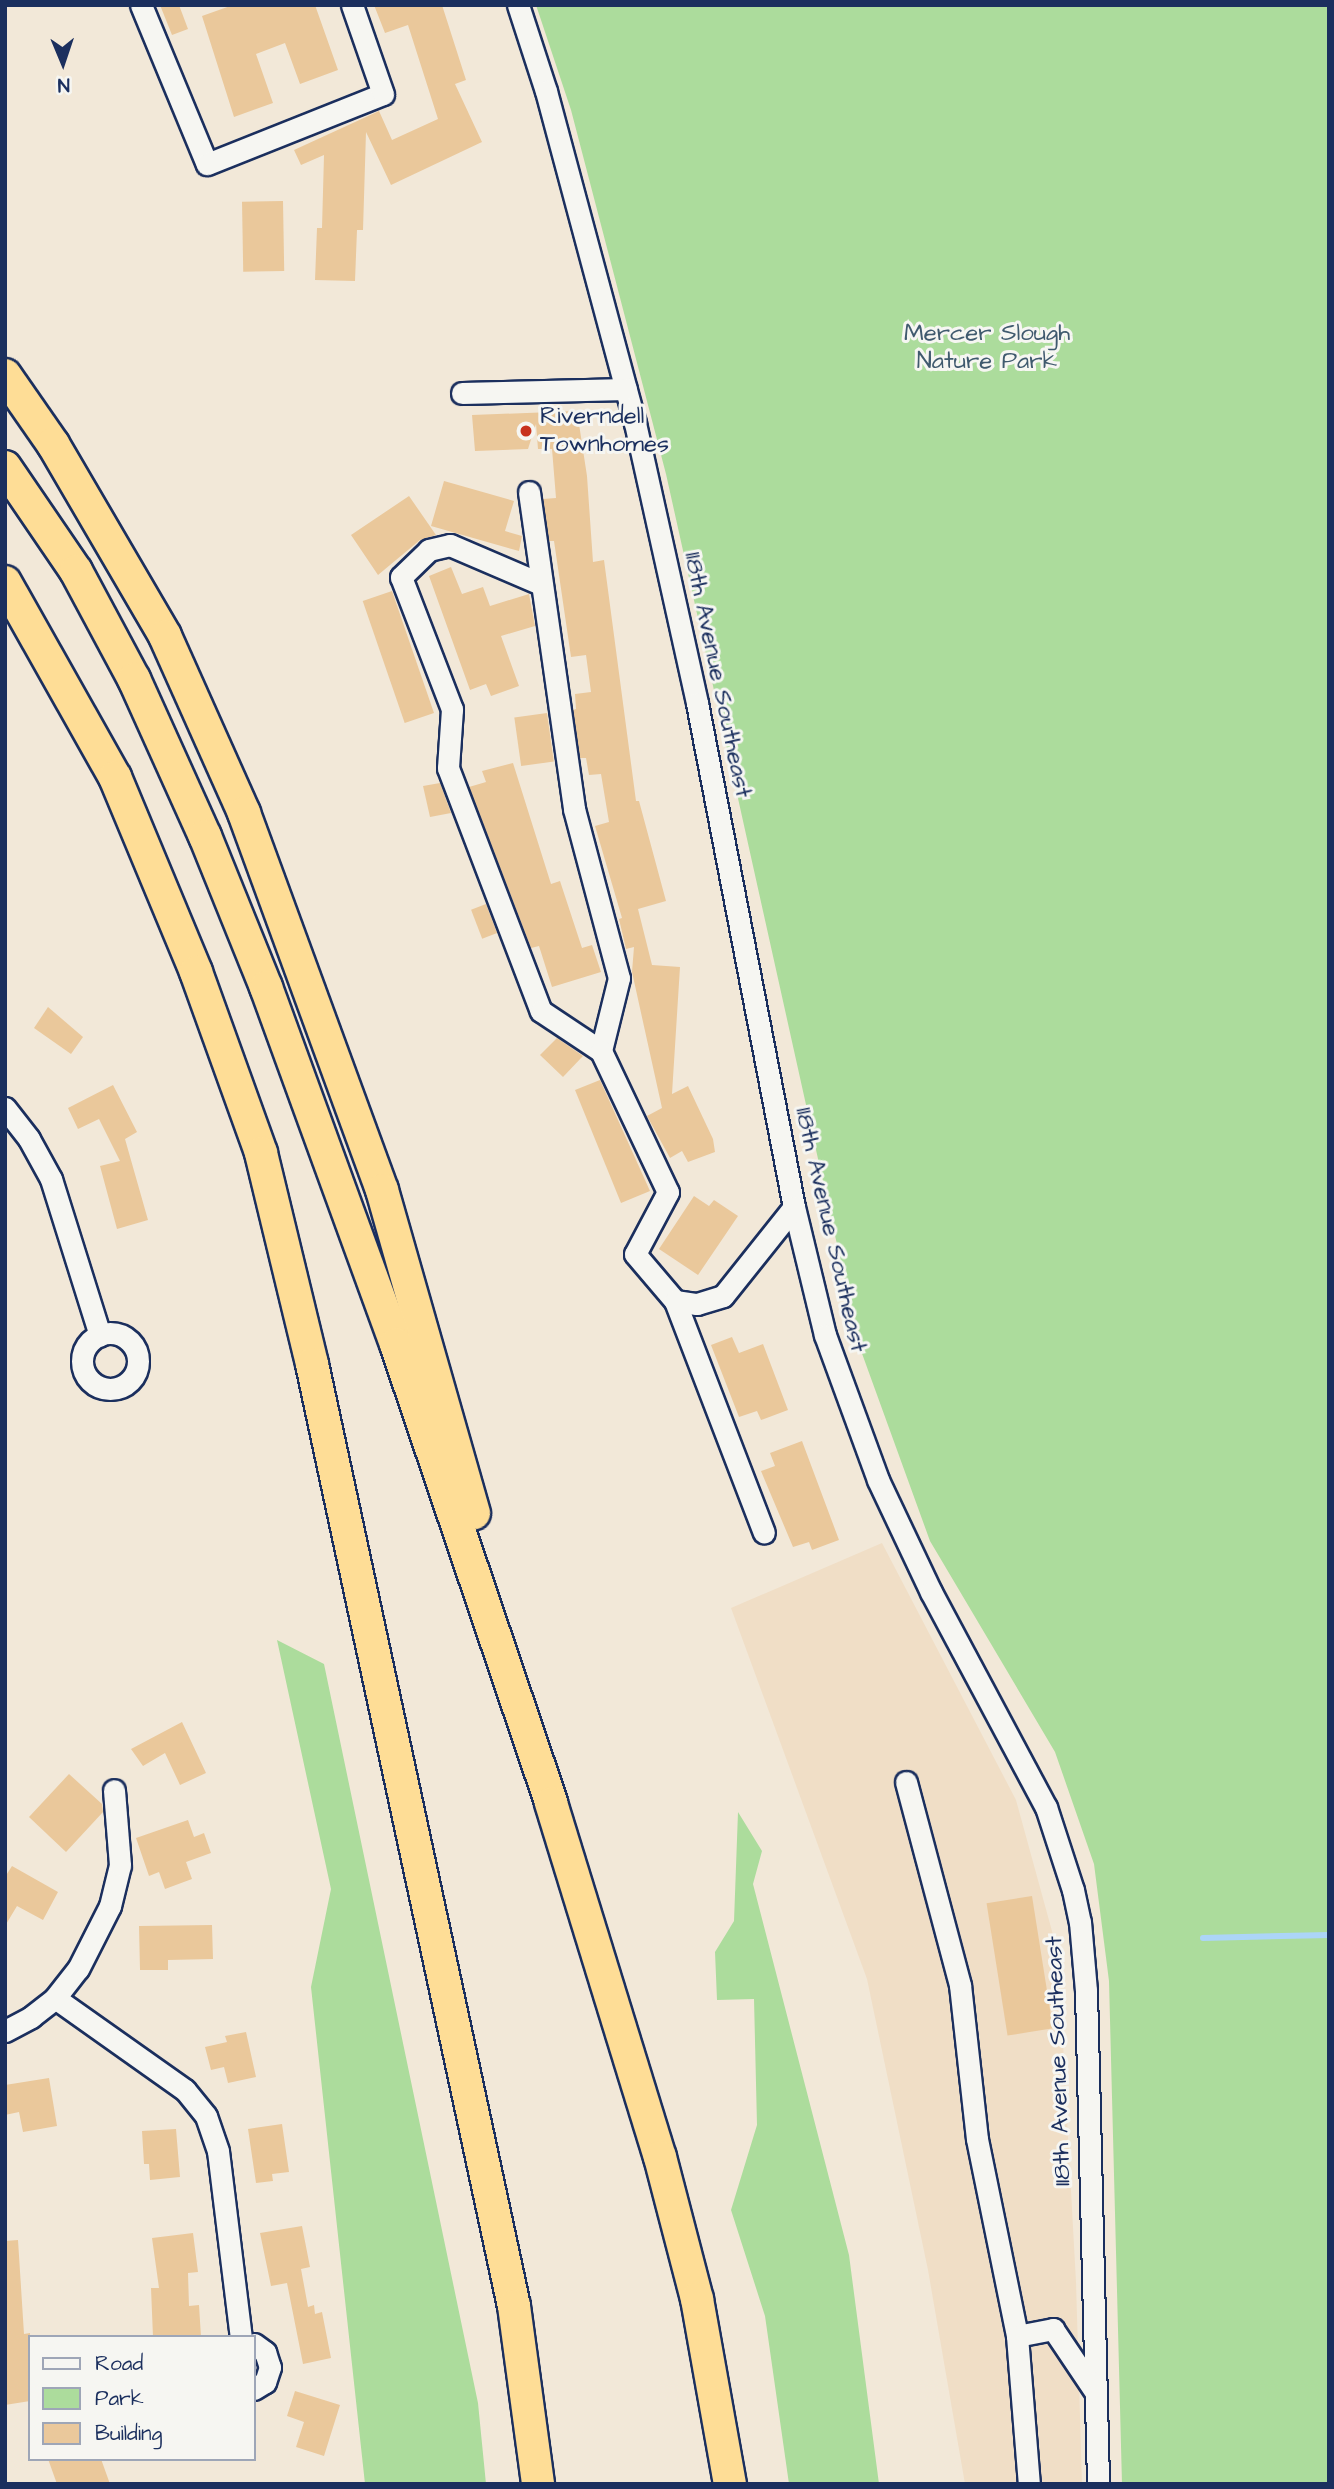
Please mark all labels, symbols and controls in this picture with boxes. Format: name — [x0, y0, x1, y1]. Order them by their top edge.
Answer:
north arrow — [28, 28, 98, 98]
text: N — [57, 71, 70, 98]
park label: Mercer Slough Nature Park — [904, 320, 1070, 376]
place label: Riverndell Townhomes — [540, 403, 669, 459]
marker: Riverndell Townhomes — [518, 423, 534, 439]
street label: 118th Avenue Southeast — [677, 550, 757, 800]
street label: 118th Avenue Southeast — [788, 1105, 872, 1355]
street label: 118th Avenue Southeast — [1040, 1936, 1078, 2186]
legend — [28, 2335, 256, 2461]
text: Road — [95, 2349, 143, 2378]
text: Park — [95, 2384, 144, 2413]
text: Building — [95, 2419, 162, 2448]

